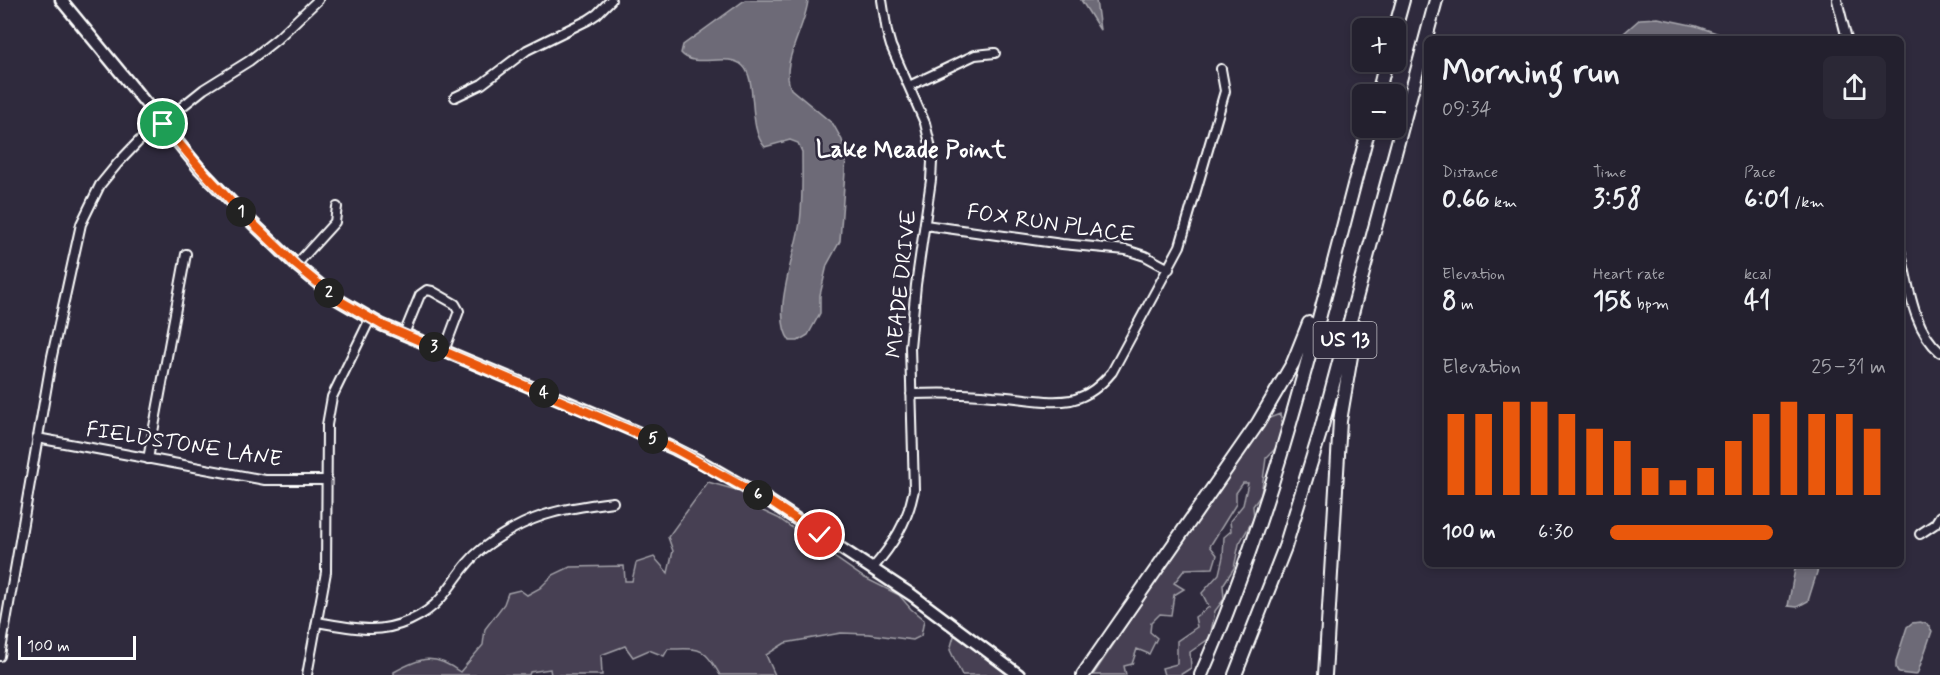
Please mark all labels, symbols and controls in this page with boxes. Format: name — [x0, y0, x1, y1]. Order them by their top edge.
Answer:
map controls — [1352, 18, 1406, 138]
button: + — [1352, 18, 1406, 72]
text: Morning run — [1442, 51, 1620, 95]
button: share — [1823, 56, 1886, 119]
button: − — [1352, 84, 1406, 138]
text: 09:34 — [1442, 96, 1492, 123]
pin — [137, 98, 188, 149]
icon: arrive — [146, 107, 179, 140]
district label: Lake Meade Point — [816, 135, 1007, 166]
text: Distance — [1442, 162, 1498, 183]
text: Time — [1593, 162, 1627, 183]
text: Pace — [1744, 162, 1776, 183]
text: 0.66 — [1442, 183, 1490, 217]
text: 3:58 — [1593, 183, 1642, 217]
text: 6:01 — [1744, 183, 1790, 217]
text: km — [1490, 192, 1517, 213]
text: /km — [1790, 192, 1825, 213]
pin: 1 — [226, 197, 256, 227]
street label: FOX RUN PLACE — [965, 198, 1137, 250]
text: 1 — [237, 201, 245, 222]
street label: MEADE DRIVE — [880, 208, 924, 360]
text: Elevation — [1442, 264, 1505, 285]
text: Heart rate — [1593, 264, 1665, 285]
text: kcal — [1744, 264, 1771, 285]
pin: 2 — [314, 278, 344, 308]
text: 2 — [325, 282, 333, 303]
text: 8 — [1442, 285, 1457, 319]
text: 158 — [1593, 285, 1633, 319]
text: 41 — [1744, 285, 1770, 319]
text: m — [1457, 294, 1474, 315]
text: bpm — [1633, 294, 1669, 315]
road number: US 13 — [1314, 322, 1376, 358]
pin: 3 — [419, 332, 449, 362]
text: 3 — [430, 336, 438, 357]
text: Elevation — [1442, 354, 1521, 381]
text: 25–31 m — [1811, 354, 1886, 381]
pin: 4 — [529, 378, 559, 408]
text: 4 — [539, 382, 549, 403]
street label: FIELDSTONE LANE — [84, 416, 284, 474]
pin: 5 — [638, 424, 668, 454]
text: 5 — [648, 428, 658, 449]
pin: 6 — [743, 480, 773, 510]
text: 6 — [754, 484, 762, 505]
pin — [794, 509, 845, 560]
icon: check — [803, 518, 836, 551]
text: 100 m — [1442, 519, 1496, 546]
text: 6:30 — [1538, 519, 1574, 546]
scale bar — [18, 633, 136, 660]
text: 100 m — [27, 636, 70, 657]

